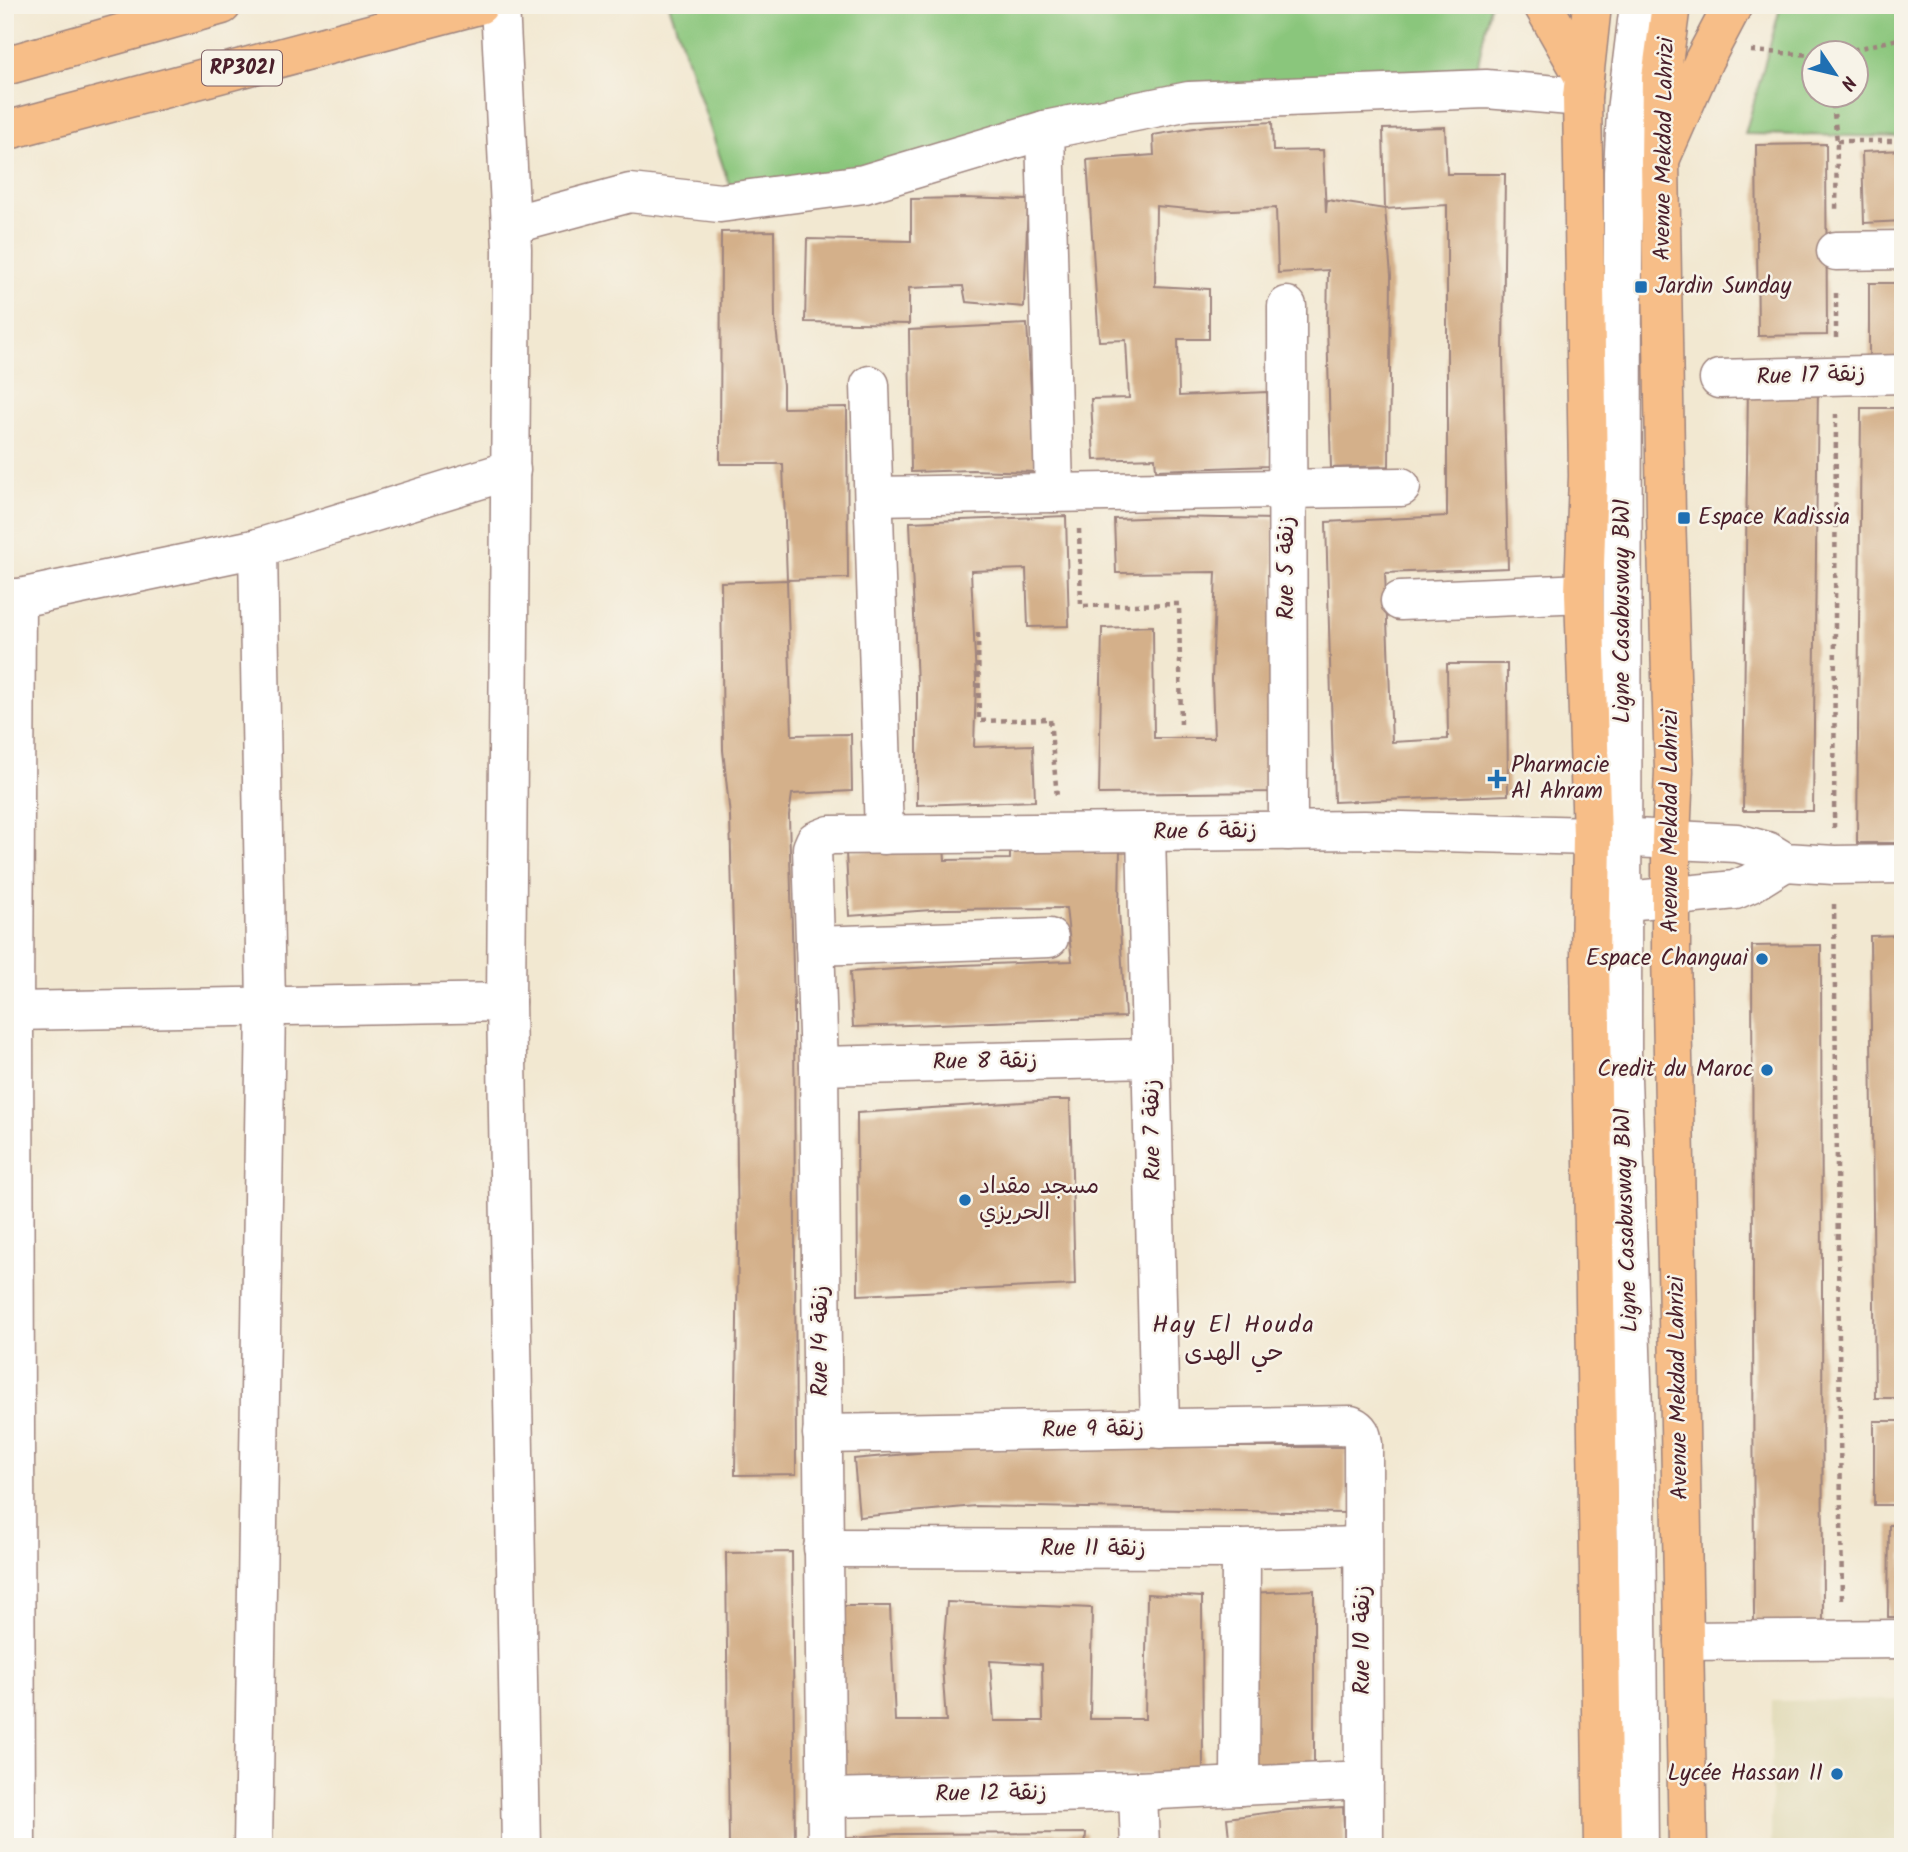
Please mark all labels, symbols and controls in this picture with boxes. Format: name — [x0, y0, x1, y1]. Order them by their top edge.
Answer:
street label: Avenue Mekdad Lahrizi — [1645, 35, 1685, 261]
north arrow — [1800, 38, 1870, 108]
road number: RP3021 — [202, 50, 282, 86]
text: N — [1832, 69, 1863, 96]
place label: Jardin Sunday — [1655, 269, 1791, 305]
marker: Jardin Sunday — [1633, 279, 1649, 295]
street label: Rue 17 زنقة — [1756, 356, 1866, 396]
street label: Ligne Casabusway BW1 — [1605, 498, 1641, 724]
place label: Espace Kadissia — [1698, 500, 1850, 536]
marker: Espace Kadissia — [1676, 510, 1692, 526]
street label: Rue 5 زنقة — [1269, 516, 1305, 620]
street label: Avenue Mekdad Lahrizi — [1653, 708, 1689, 933]
place label: Pharmacie Al Ahram — [1511, 748, 1609, 810]
marker: Pharmacie Al Ahram — [1489, 771, 1505, 787]
street label: Rue 6 زنقة — [1153, 813, 1257, 851]
place label: Espace Changuai — [1586, 941, 1750, 977]
marker: Espace Changuai — [1754, 951, 1770, 967]
street label: Rue 8 زنقة — [932, 1043, 1038, 1081]
place label: Credit du Maroc — [1597, 1052, 1753, 1088]
marker: Credit du Maroc — [1759, 1062, 1775, 1078]
street label: Rue 7 زنقة — [1134, 1079, 1172, 1181]
street label: Ligne Casabusway BW1 — [1605, 1107, 1649, 1333]
place label: مسجد مقداد الحريزي — [979, 1169, 1099, 1231]
marker: مسجد مقداد الحريزي — [957, 1192, 973, 1208]
street label: Avenue Mekdad Lahrizi — [1659, 1274, 1699, 1500]
street label: Rue 14 زنقة — [803, 1286, 839, 1396]
district label: Hay El Houda حي الهدى — [1152, 1306, 1316, 1373]
street label: Rue 9 زنقة — [1042, 1411, 1144, 1449]
street label: Rue 11 زنقة — [1040, 1531, 1146, 1567]
street label: Rue 10 زنقة — [1345, 1585, 1381, 1695]
place label: Lycée Hassan II — [1667, 1756, 1823, 1792]
marker: Lycée Hassan II — [1829, 1766, 1845, 1782]
street label: Rue 12 زنقة — [935, 1775, 1047, 1813]

